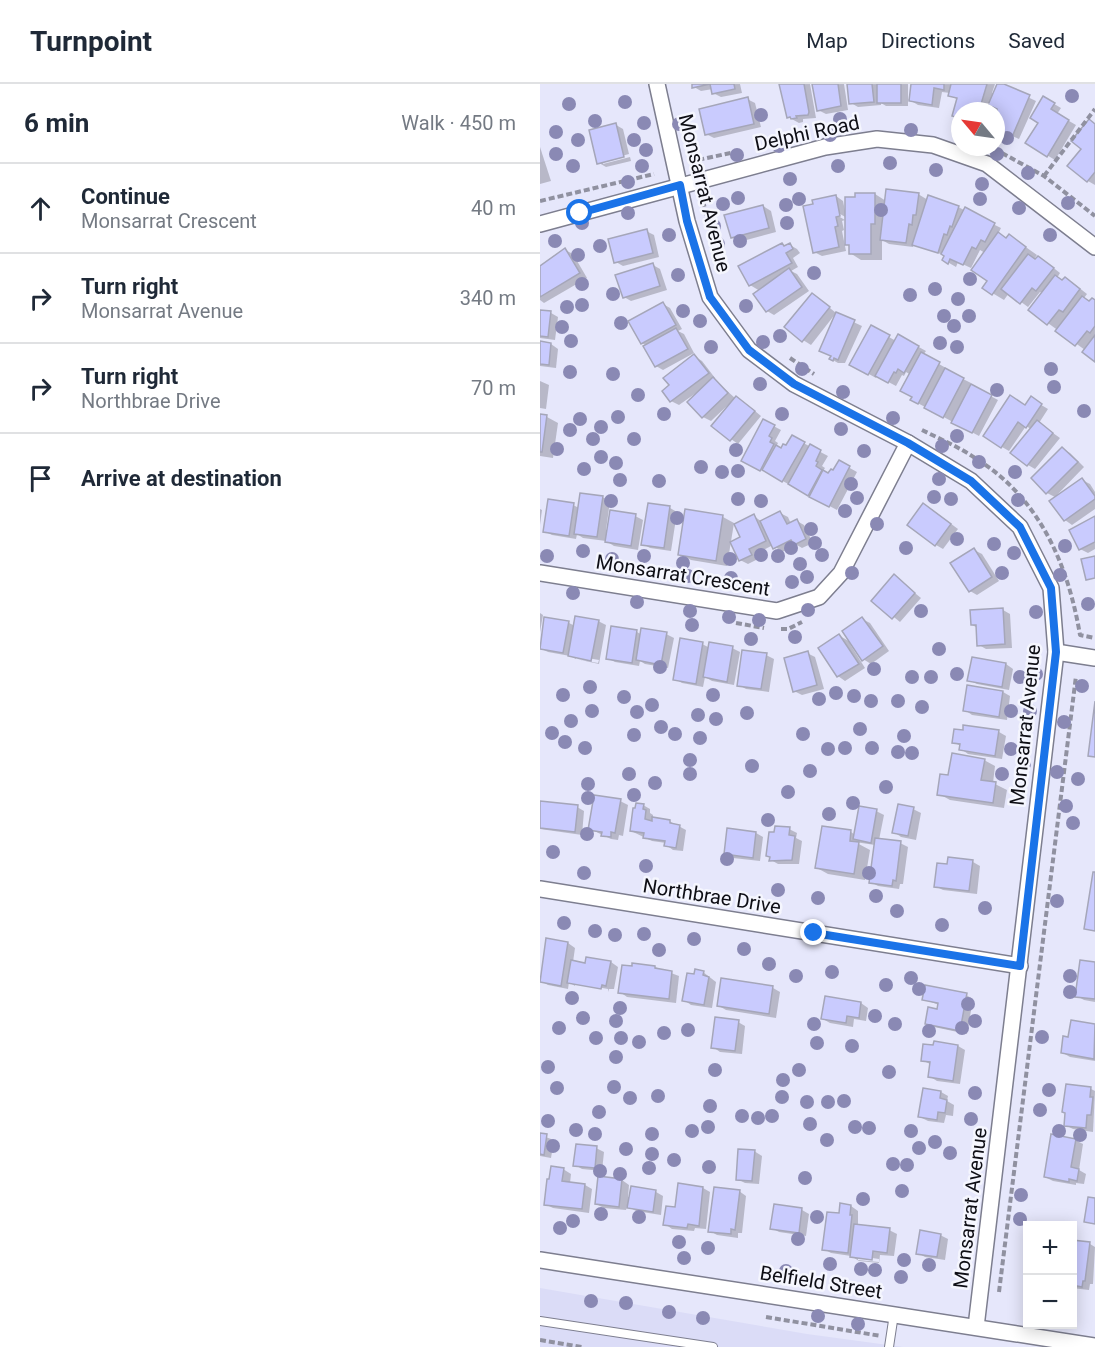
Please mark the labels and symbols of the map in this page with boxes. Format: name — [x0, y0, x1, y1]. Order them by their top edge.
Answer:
north arrow — [951, 102, 1005, 156]
street label: Delphi Road — [752, 110, 862, 156]
street label: Monsarrat Avenue — [674, 111, 736, 275]
route start — [566, 199, 592, 225]
street label: Monsarrat Crescent — [594, 549, 772, 601]
street label: Monsarrat Avenue — [1005, 643, 1045, 807]
street label: Northbrae Drive — [641, 873, 783, 919]
route end — [800, 919, 826, 945]
street label: Monsarrat Avenue — [948, 1126, 992, 1290]
street label: Belfield Street — [758, 1260, 884, 1304]

